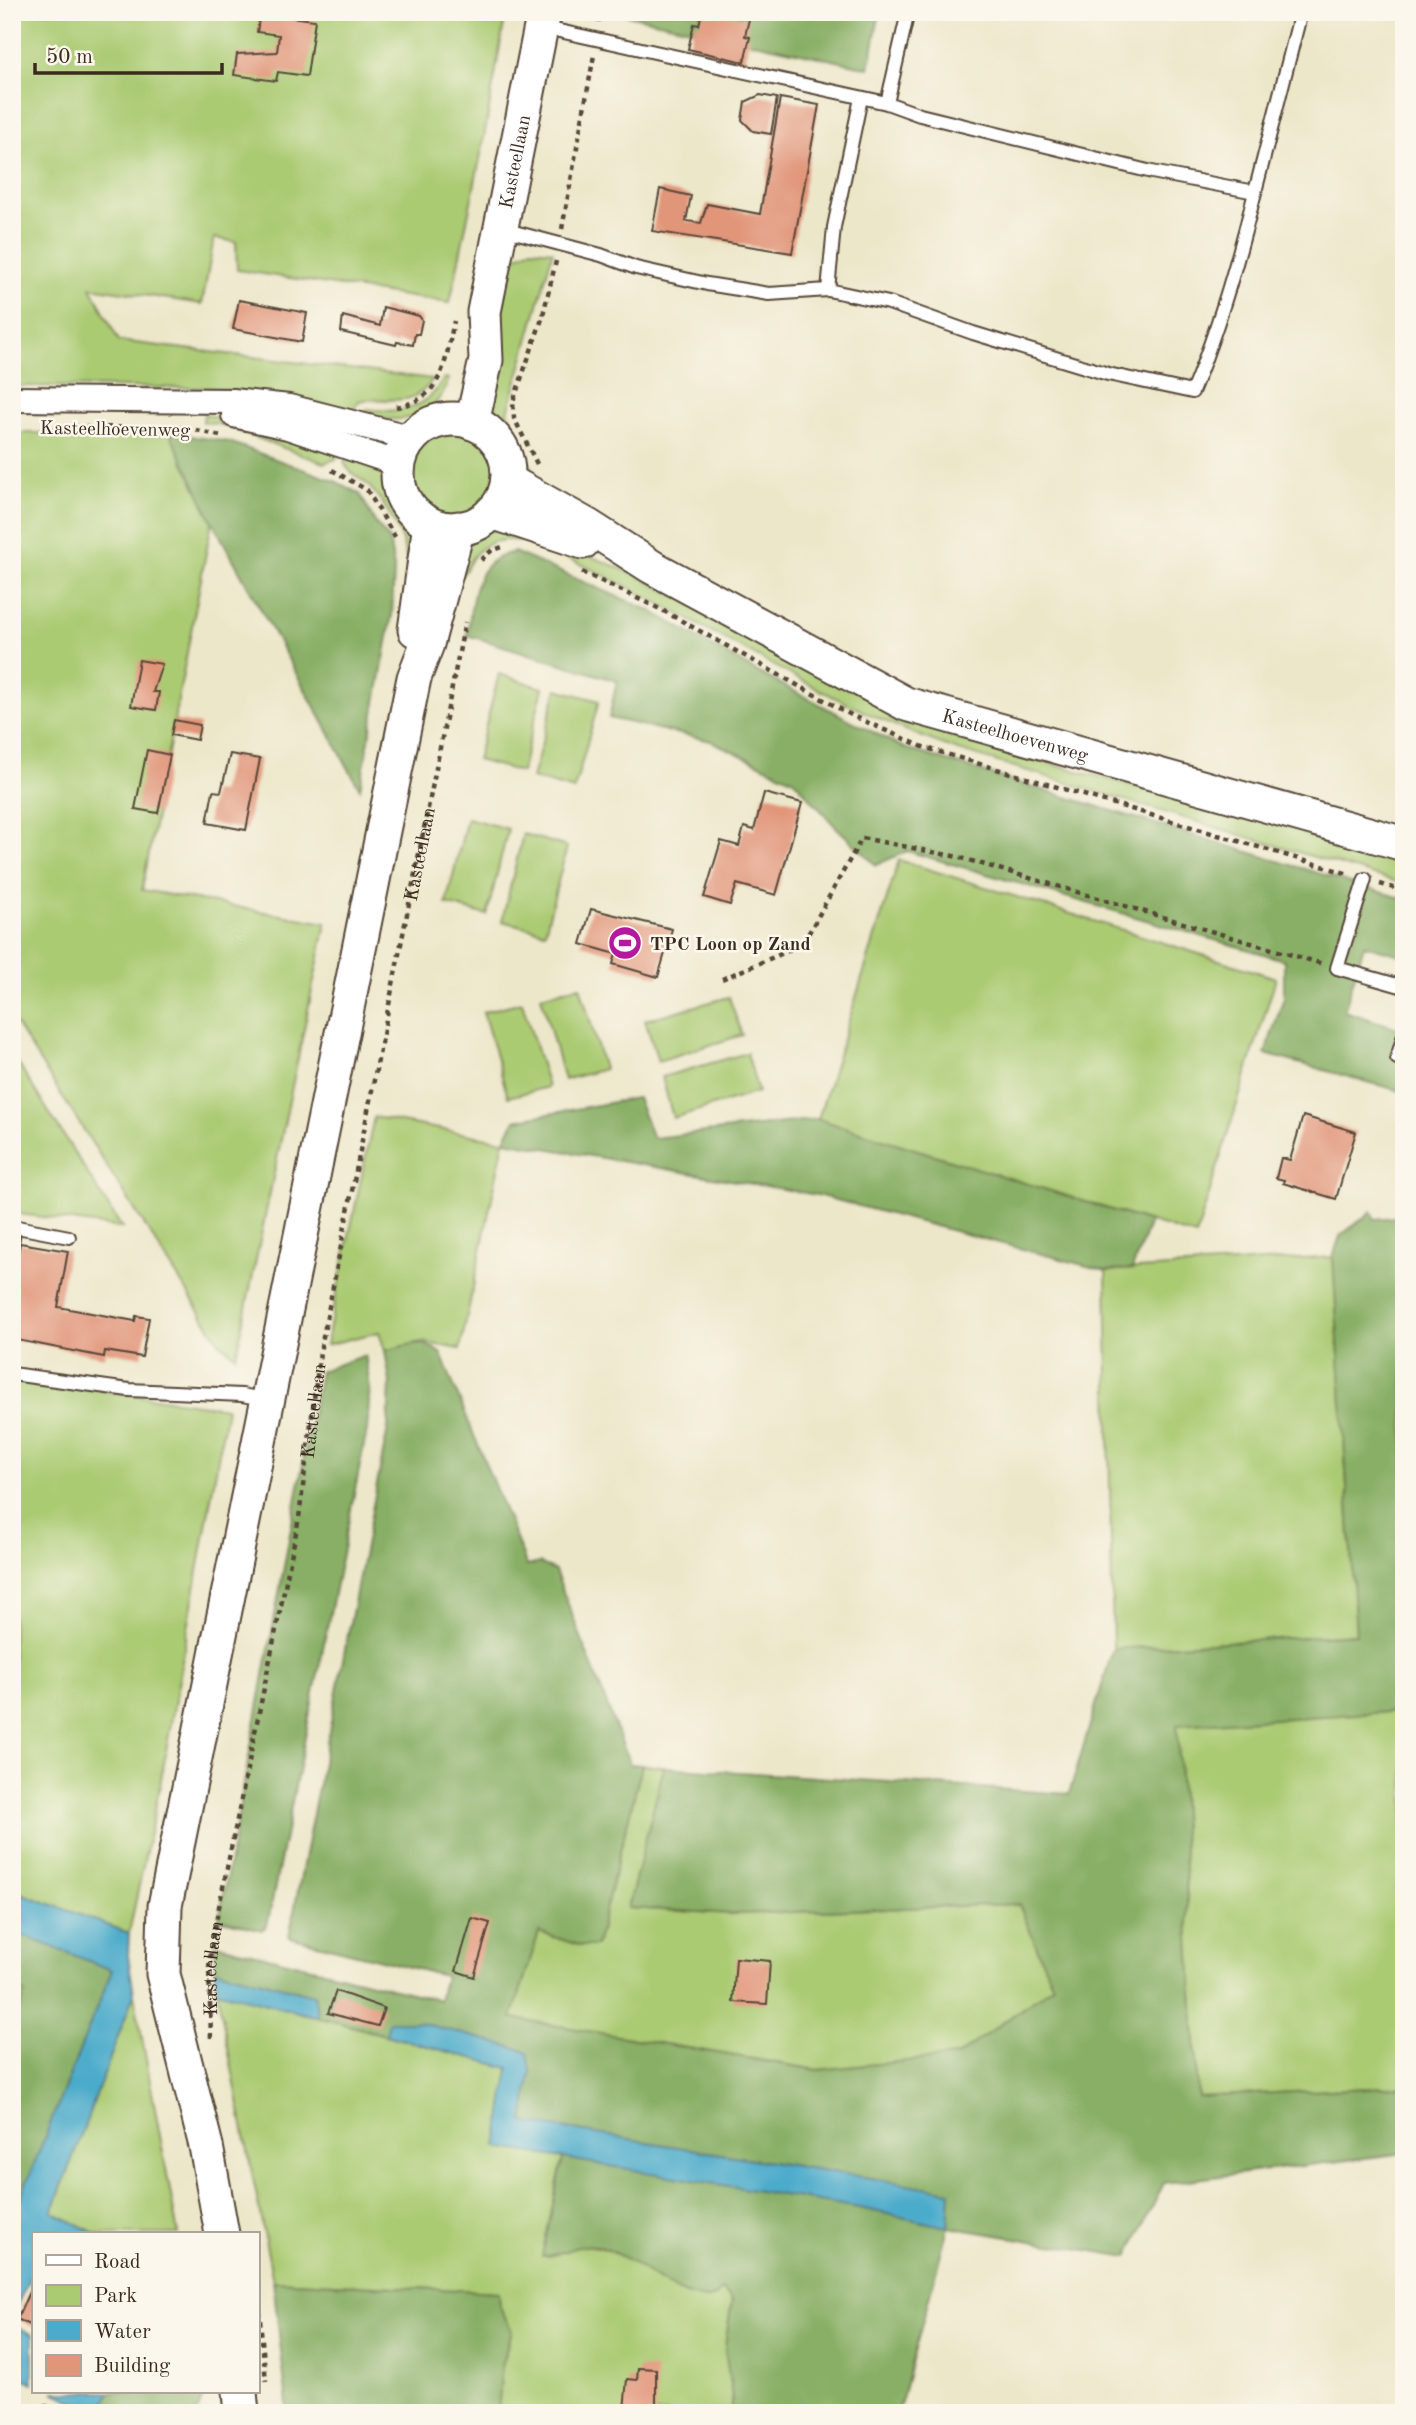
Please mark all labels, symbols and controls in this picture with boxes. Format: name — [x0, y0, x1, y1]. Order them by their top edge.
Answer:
scale bar — [35, 32, 222, 76]
text: 50 m — [46, 47, 93, 68]
street label: Kasteellaan — [498, 113, 535, 211]
street label: Kasteelhoevenweg — [39, 420, 191, 441]
street label: Kasteelhoevenweg — [939, 708, 1091, 767]
street label: Kasteellaan — [403, 806, 440, 903]
sports icon: TPC Loon op Zand — [606, 924, 644, 962]
place label: TPC Loon op Zand — [650, 936, 811, 955]
street label: Kasteellaan — [300, 1363, 330, 1460]
street label: Kasteellaan — [202, 1919, 228, 2016]
legend — [32, 2232, 259, 2394]
text: Road — [94, 2252, 141, 2273]
text: Park — [94, 2286, 137, 2307]
text: Water — [94, 2322, 151, 2343]
text: Building — [94, 2356, 171, 2377]

